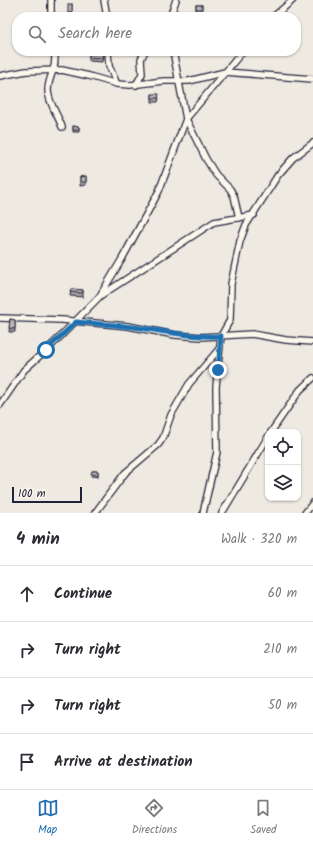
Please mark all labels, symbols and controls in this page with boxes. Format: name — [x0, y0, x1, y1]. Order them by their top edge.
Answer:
search box — [12, 12, 301, 56]
text: Search here — [58, 22, 132, 46]
icon: search — [26, 23, 48, 45]
route start — [37, 341, 55, 359]
route end — [209, 361, 227, 379]
map controls — [265, 429, 301, 501]
button: locate — [265, 429, 301, 465]
button: layers — [265, 465, 301, 501]
scale bar — [12, 485, 82, 504]
text: 100 m — [18, 485, 46, 503]
text: 4 min — [16, 526, 60, 553]
text: Walk · 320 m — [221, 529, 297, 550]
text: Continue — [54, 582, 112, 606]
icon: ahead — [16, 583, 38, 605]
text: 60 m — [268, 583, 297, 604]
text: Turn right — [54, 638, 121, 662]
icon: right — [16, 639, 38, 661]
text: 210 m — [263, 639, 297, 660]
text: Turn right — [54, 694, 121, 718]
icon: right — [16, 695, 38, 717]
text: 50 m — [268, 695, 297, 716]
text: Arrive at destination — [54, 750, 193, 774]
icon: arrive — [16, 751, 38, 773]
tab: Map — [37, 797, 59, 839]
tab: Directions — [132, 797, 177, 839]
tab: Saved — [250, 797, 276, 839]

